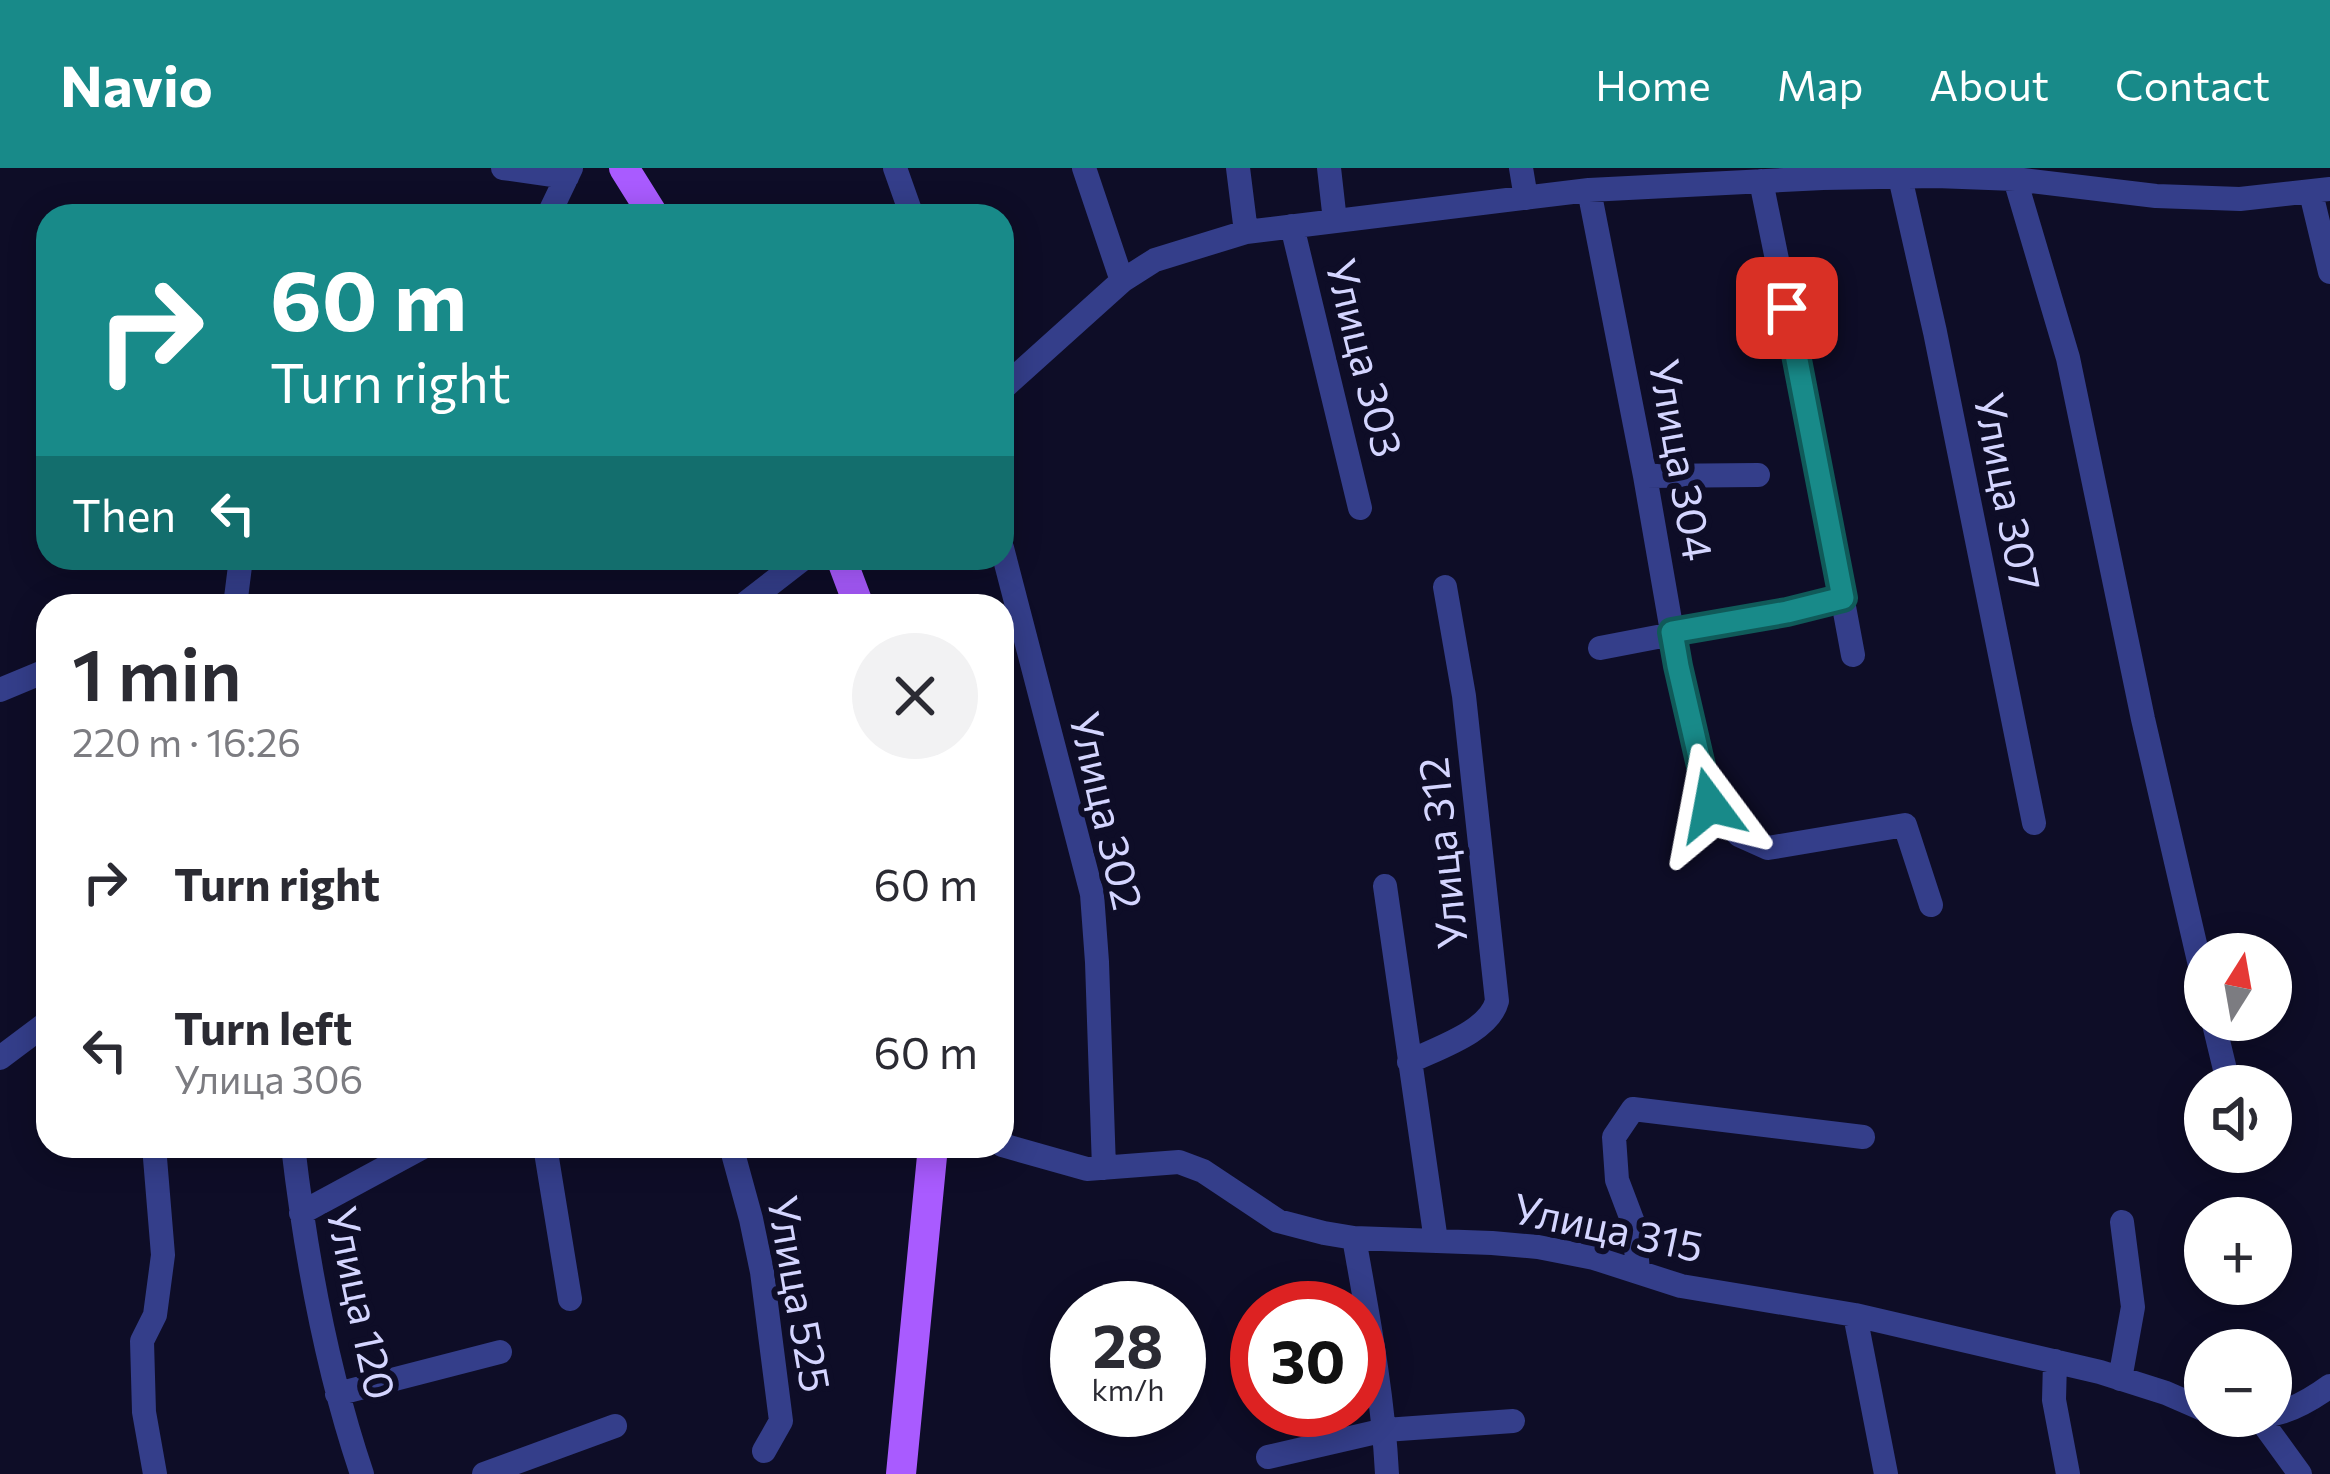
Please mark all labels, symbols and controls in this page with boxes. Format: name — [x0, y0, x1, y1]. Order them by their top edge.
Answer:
text: Navio — [60, 49, 213, 119]
text: Home — [1595, 58, 1711, 110]
text: Map — [1777, 58, 1863, 110]
text: About — [1929, 58, 2049, 110]
text: Contact — [2115, 58, 2270, 110]
text: 60 m — [270, 246, 467, 348]
icon: right — [72, 252, 228, 408]
street label: Улица 303 — [1316, 253, 1416, 462]
pin — [1736, 257, 1838, 359]
icon: arrive — [1754, 275, 1820, 341]
text: Turn right — [270, 348, 511, 414]
street label: Улица 304 — [1640, 355, 1726, 564]
street label: Улица 307 — [1964, 388, 2054, 595]
icon: left — [200, 480, 266, 546]
text: Then — [72, 486, 176, 541]
text: 1 min — [72, 628, 242, 716]
button: close — [852, 633, 978, 759]
street label: Улица 302 — [1060, 707, 1156, 915]
text: 220 m · 16:26 — [72, 717, 301, 765]
position arrow — [1647, 742, 1773, 868]
street label: Улица 312 — [1405, 755, 1477, 951]
icon: right — [72, 849, 138, 915]
text: Turn right — [174, 855, 380, 910]
text: 60 m — [873, 855, 978, 910]
north arrow — [2184, 933, 2292, 1041]
map controls — [2184, 933, 2292, 1437]
text: Turn left — [174, 999, 352, 1054]
icon: left — [72, 1017, 138, 1083]
text: 60 m — [873, 1023, 978, 1078]
text: Улица 306 — [174, 1054, 363, 1102]
button: sound — [2184, 1065, 2292, 1173]
street label: Улица 315 — [1509, 1181, 1708, 1272]
street label: Улица 525 — [758, 1191, 844, 1396]
button: + — [2184, 1197, 2292, 1305]
street label: Улица 120 — [317, 1202, 409, 1404]
speed limit sign: 30 — [1230, 1281, 1386, 1437]
text: 28 — [1093, 1307, 1163, 1380]
button: − — [2184, 1329, 2292, 1437]
text: km/h — [1092, 1370, 1164, 1407]

